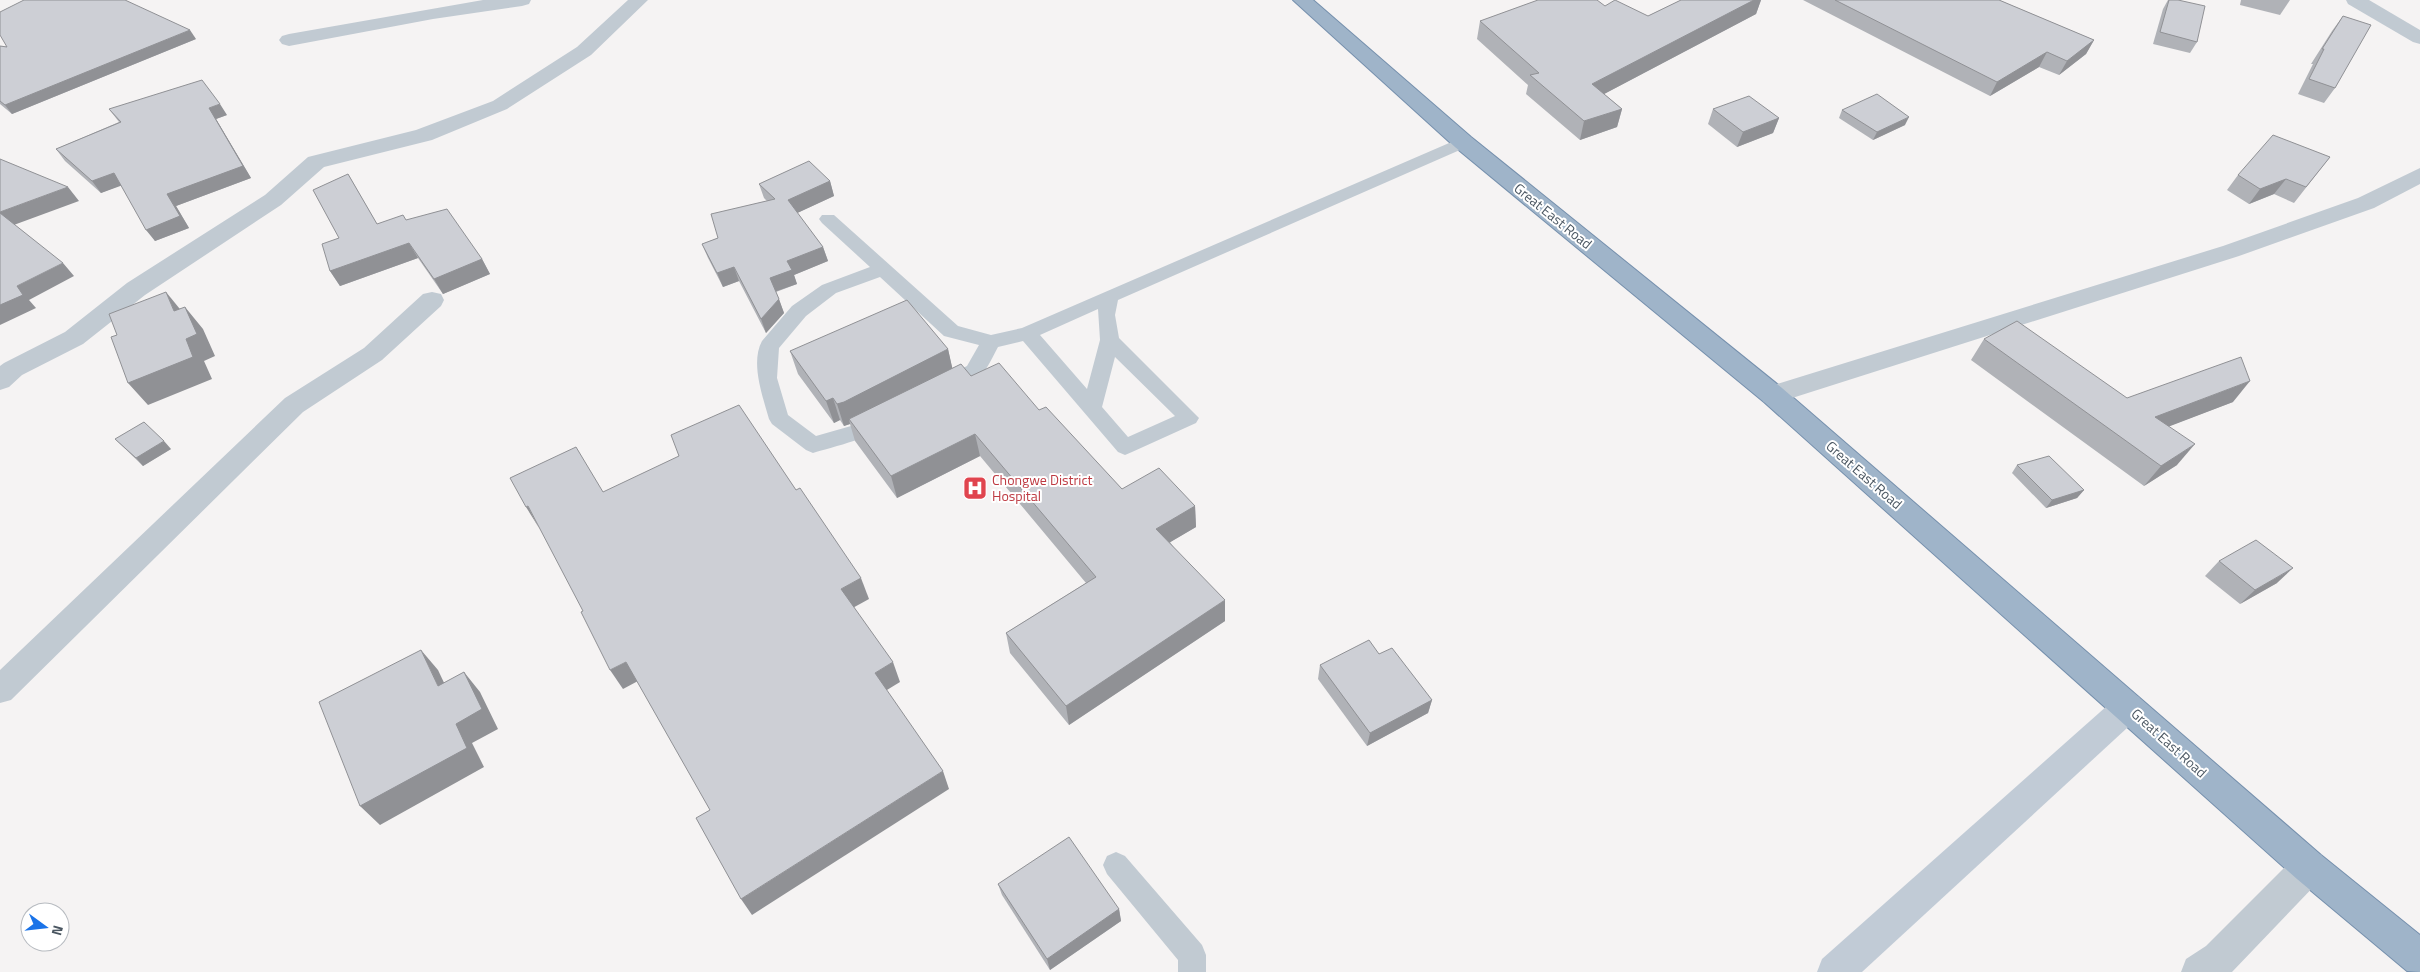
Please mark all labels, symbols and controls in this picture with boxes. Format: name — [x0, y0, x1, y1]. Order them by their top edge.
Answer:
street label: Great East Road — [1510, 178, 1597, 254]
street label: Great East Road — [1822, 436, 1907, 514]
place label: Chongwe District Hospital — [992, 469, 1093, 506]
hospital icon: Chongwe District Hospital — [962, 475, 988, 501]
street label: Great East Road — [2127, 703, 2212, 782]
north arrow — [20, 902, 70, 952]
text: N — [47, 923, 69, 938]

